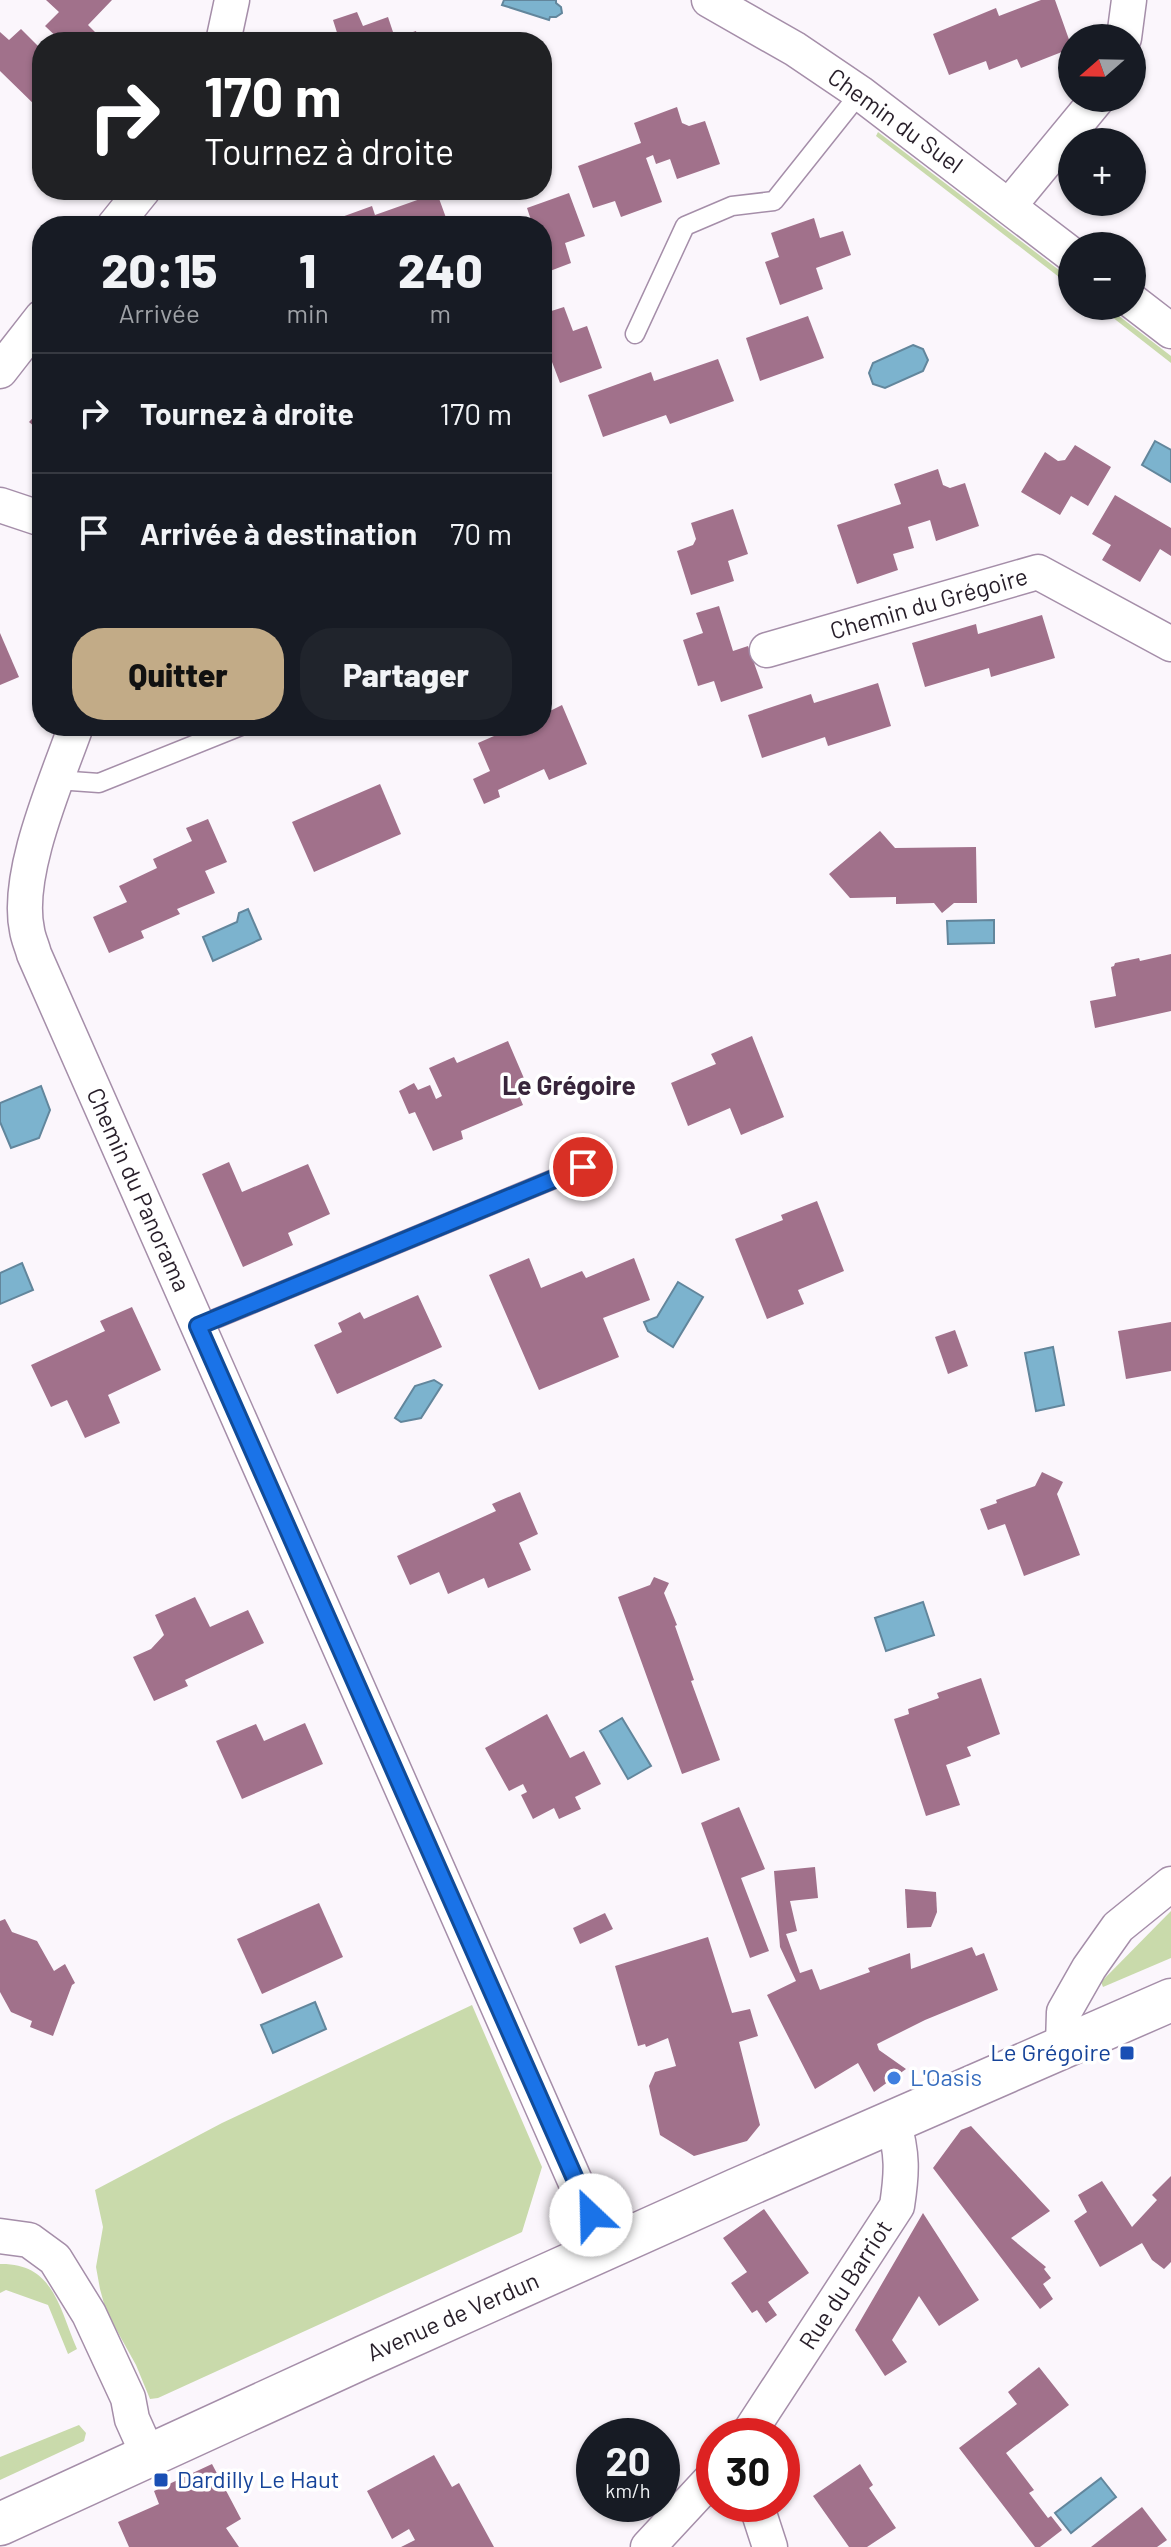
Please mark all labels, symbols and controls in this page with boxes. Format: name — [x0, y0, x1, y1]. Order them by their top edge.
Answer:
north arrow — [1058, 24, 1146, 112]
map controls — [1058, 24, 1146, 320]
text: 170 m — [204, 61, 341, 128]
street label: Chemin du Suel — [823, 61, 969, 178]
icon: right — [72, 64, 176, 168]
button: + — [1058, 128, 1146, 216]
text: Tournez à droite — [204, 129, 454, 172]
button: − — [1058, 232, 1146, 320]
text: 20:15 — [101, 240, 217, 298]
text: 1 — [299, 240, 316, 298]
text: 240 — [398, 240, 483, 298]
text: Arrivée — [119, 297, 200, 328]
text: min — [287, 297, 329, 328]
text: m — [430, 297, 451, 328]
icon: right — [72, 391, 116, 435]
text: Tournez à droite — [140, 395, 354, 431]
text: 170 m — [440, 395, 512, 431]
icon: arrive — [72, 511, 116, 555]
text: Arrivée à destination — [140, 515, 417, 551]
text: 70 m — [450, 515, 512, 551]
street label: Chemin du Grégoire — [826, 560, 1031, 645]
button: Quitter — [72, 628, 284, 720]
button: Partager — [300, 628, 512, 720]
district label: Le Grégoire — [502, 1069, 636, 1100]
street label: Chemin du Panorama — [81, 1083, 197, 1296]
pin — [549, 1133, 617, 1201]
icon: arrive — [561, 1145, 605, 1189]
place label: Le Grégoire — [990, 2037, 1111, 2066]
marker: Le Grégoire — [1118, 2044, 1136, 2062]
place label: L'Oasis — [910, 2062, 982, 2091]
marker: L'Oasis — [885, 2069, 903, 2087]
position arrow — [549, 2173, 633, 2257]
street label: Rue du Barriot — [792, 2214, 897, 2354]
street label: Avenue de Verdun — [362, 2265, 543, 2367]
speed limit sign: 30 — [696, 2418, 800, 2522]
text: 20 — [605, 2436, 651, 2484]
place label: Dardilly Le Haut — [177, 2464, 339, 2493]
marker: Dardilly Le Haut — [152, 2471, 170, 2489]
text: km/h — [605, 2478, 651, 2502]

